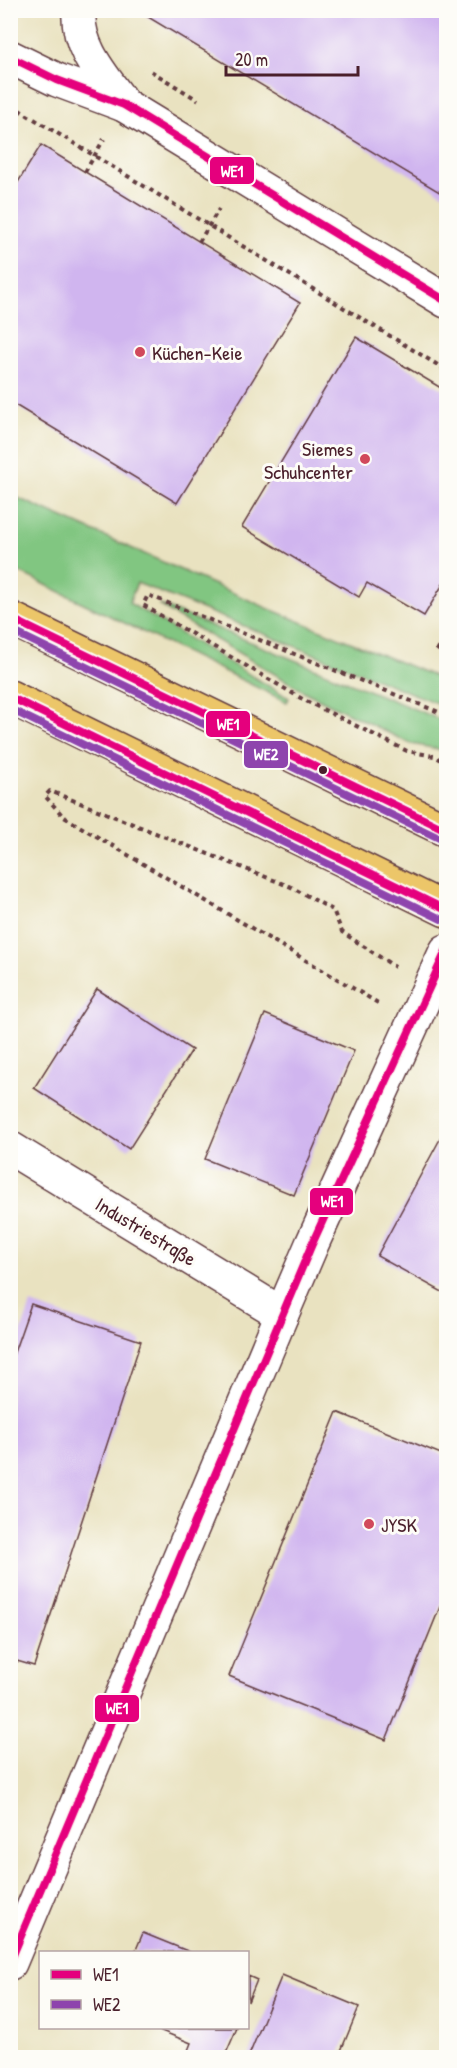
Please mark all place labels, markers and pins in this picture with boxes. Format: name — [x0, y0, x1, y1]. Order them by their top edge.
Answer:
place label: Küchen-Keie — [152, 339, 243, 366]
marker: Küchen-Keie — [133, 345, 147, 359]
place label: Siemes Schuhcenter — [264, 435, 353, 485]
marker: Siemes Schuhcenter — [358, 452, 372, 466]
unlabelled marker — [317, 764, 329, 776]
place label: JYSK — [381, 1511, 417, 1538]
marker: JYSK — [362, 1517, 376, 1531]

